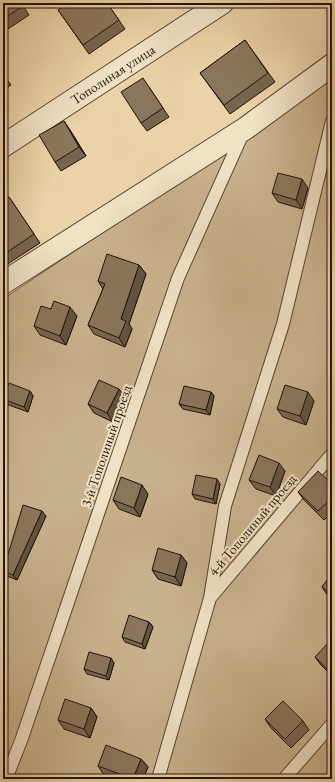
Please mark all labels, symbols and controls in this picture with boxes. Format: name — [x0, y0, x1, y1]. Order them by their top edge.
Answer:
street label: Тополиная улица — [67, 40, 159, 109]
street label: 3-й Тополиный проезд — [77, 382, 135, 509]
street label: 4-й Тополиный проезд — [204, 470, 300, 580]

